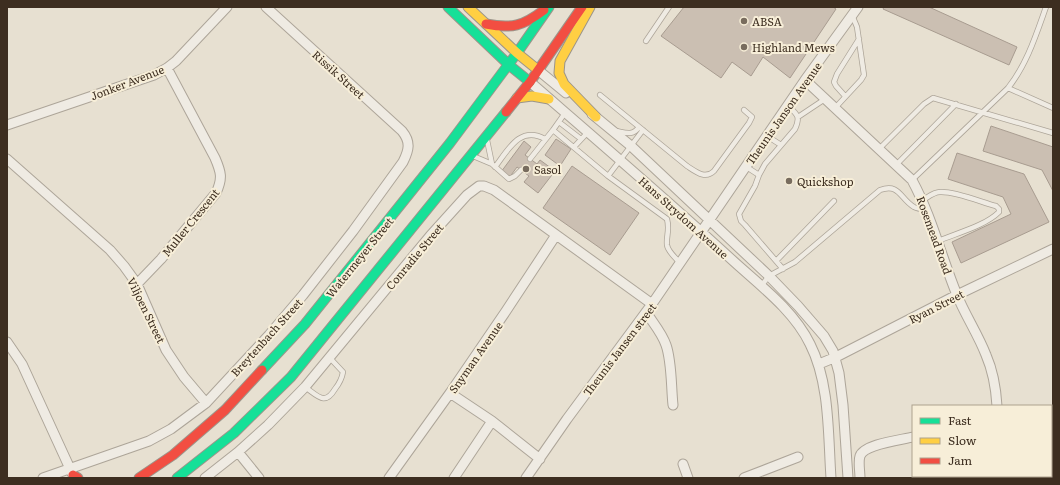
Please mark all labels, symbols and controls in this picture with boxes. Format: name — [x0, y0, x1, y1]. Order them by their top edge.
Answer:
place label: ABSA — [752, 13, 782, 29]
marker: ABSA — [739, 16, 749, 26]
place label: Highland Mews — [752, 39, 835, 55]
marker: Highland Mews — [739, 42, 749, 52]
street label: Rissik Street — [309, 46, 369, 102]
street label: Theunis Janson Avenue — [741, 58, 825, 168]
street label: Jonker Avenue — [88, 61, 166, 103]
place label: Sasol — [534, 161, 562, 177]
marker: Sasol — [521, 164, 531, 174]
street label: Hans Strydom Avenue — [636, 172, 733, 262]
place label: Quickshop — [797, 173, 854, 189]
marker: Quickshop — [784, 176, 794, 186]
street label: Muller Crescent — [158, 184, 223, 259]
street label: Rosemead Road — [913, 194, 957, 277]
street label: Watermeyer Street — [322, 213, 397, 301]
street label: Conradie Street — [382, 219, 447, 293]
street label: Viljoen Street — [124, 274, 170, 346]
street label: Ryan Street — [906, 285, 967, 327]
street label: Breytenbach Street — [227, 294, 306, 380]
street label: Theunis Jansen street — [579, 299, 660, 399]
street label: Snyman Avenue — [444, 318, 506, 396]
legend — [912, 405, 1052, 477]
text: Fast — [948, 411, 972, 429]
text: Slow — [948, 431, 977, 449]
text: Jam — [948, 451, 973, 469]

